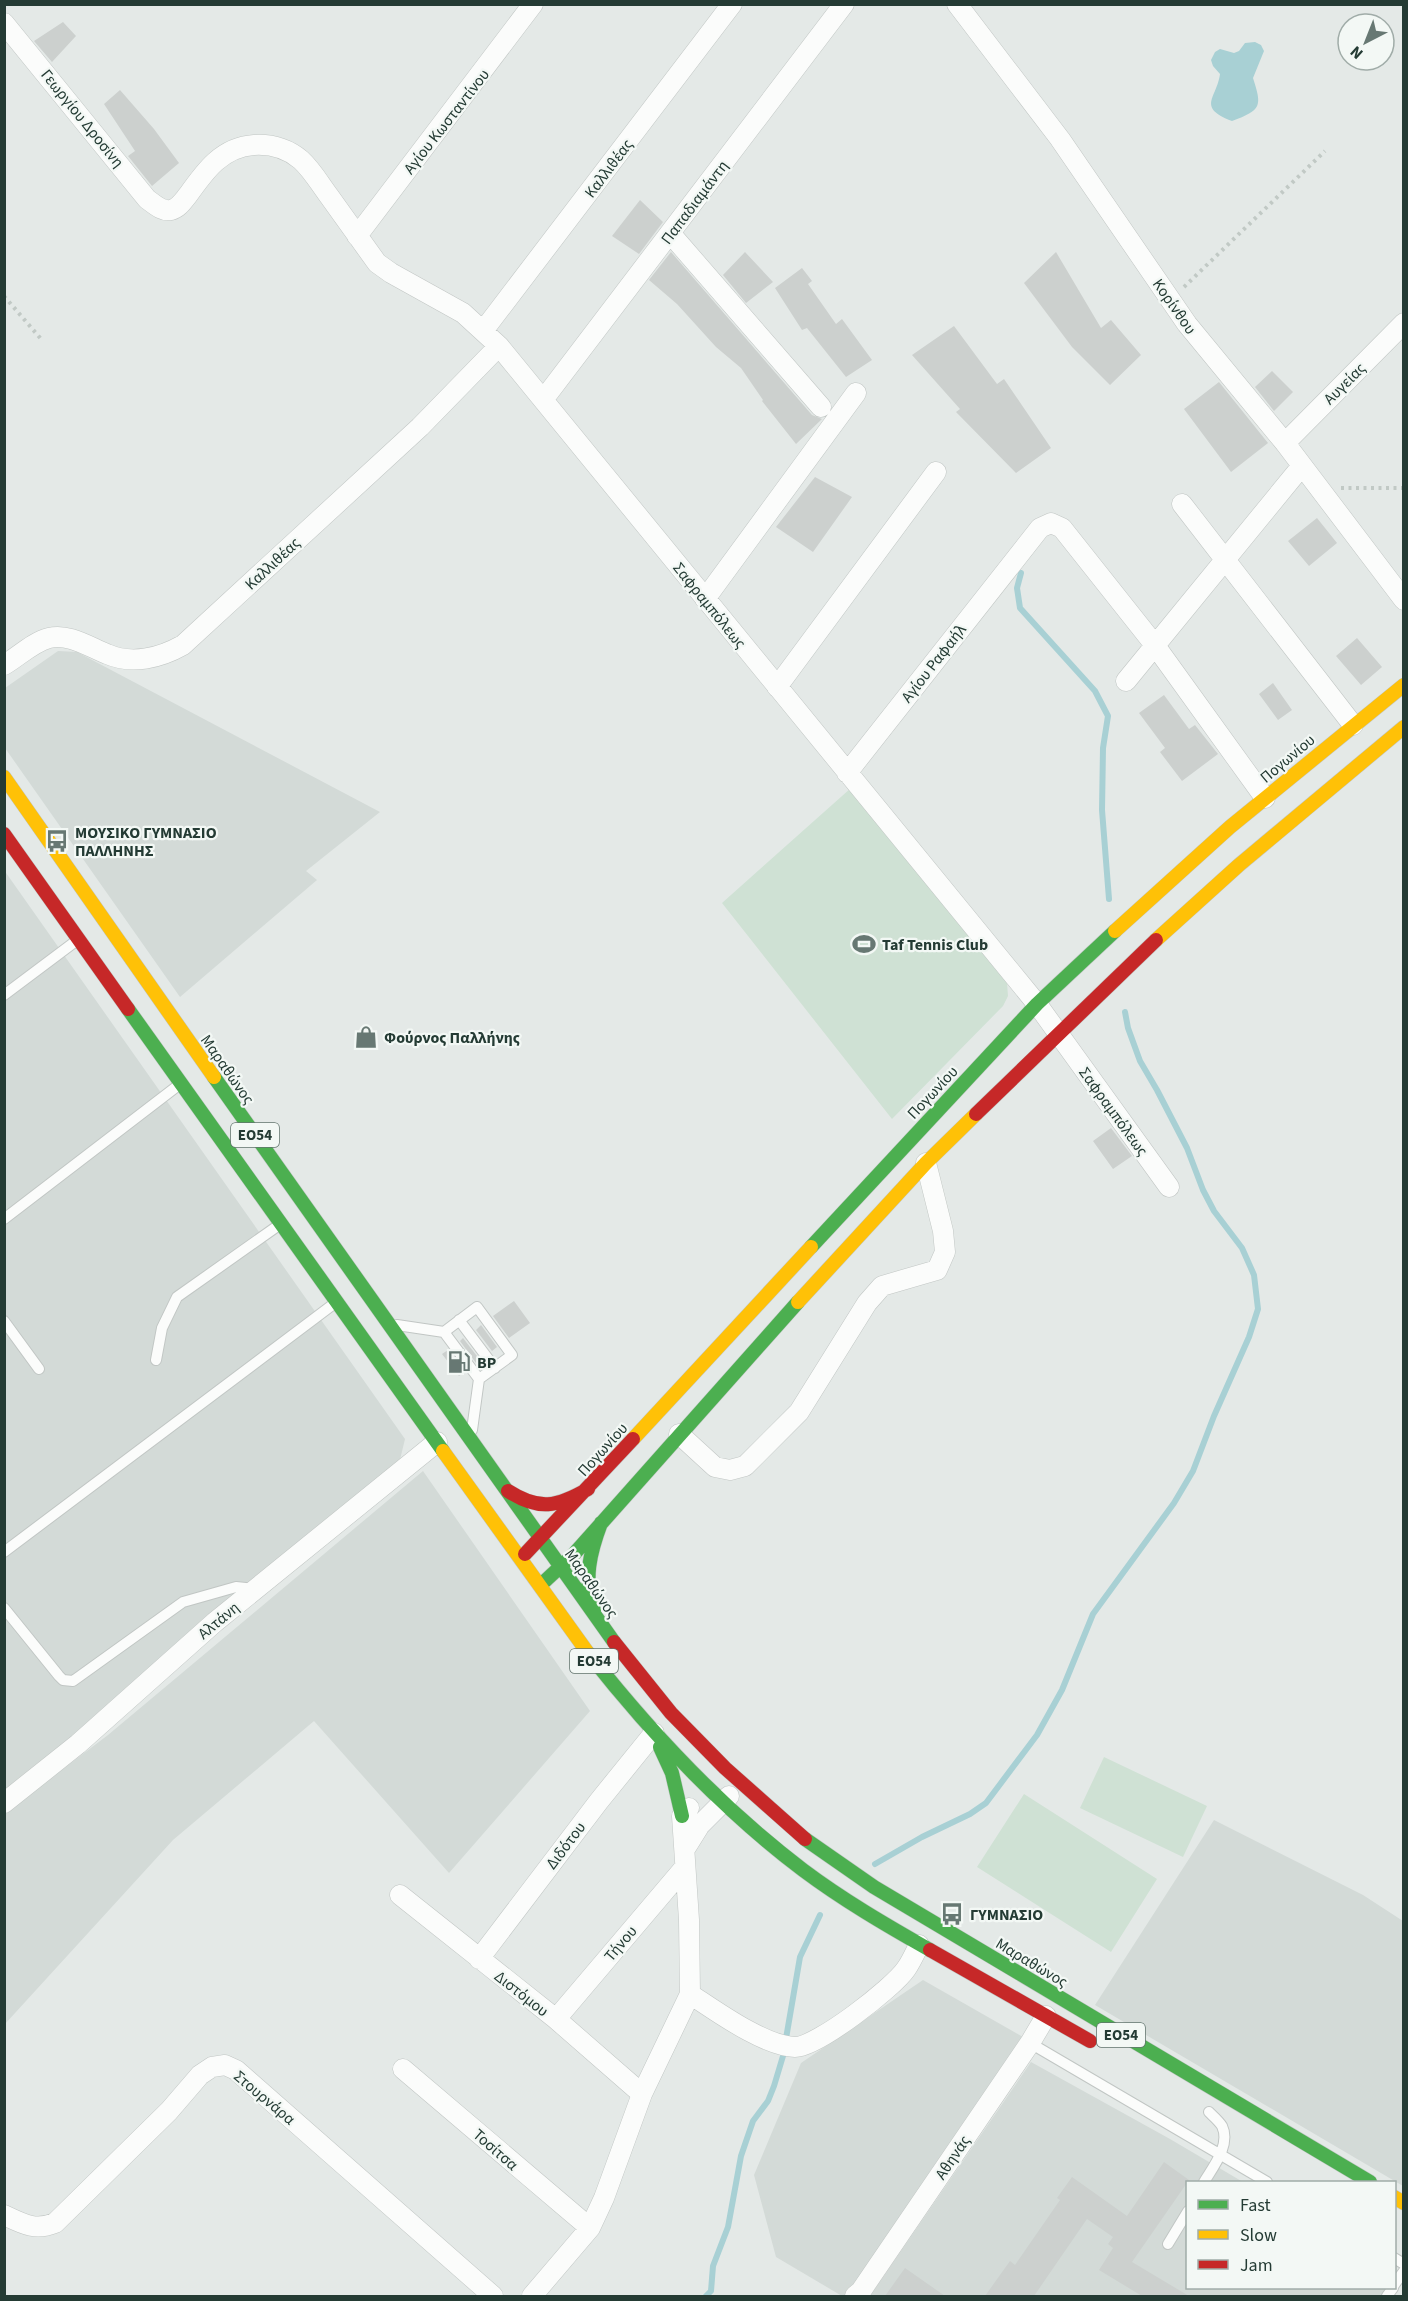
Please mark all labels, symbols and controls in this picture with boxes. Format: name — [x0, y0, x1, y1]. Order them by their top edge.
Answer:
north arrow — [1336, 12, 1396, 72]
text: N — [1345, 41, 1368, 64]
street label: Αγίου Κωσταντίνου — [399, 64, 495, 179]
street label: Γεωργίου Δροσίνη — [36, 65, 129, 172]
street label: Καλλιθέας — [579, 135, 638, 203]
street label: Παπαδιαμάντη — [656, 156, 734, 249]
street label: Κορίνθου — [1147, 274, 1201, 339]
street label: Αυγείας — [1319, 358, 1371, 410]
street label: Καλλιθέας — [240, 532, 305, 595]
street label: Σαφραμπόλεως — [668, 558, 751, 654]
street label: Αγίου Ραφαήλ — [896, 620, 972, 708]
street label: Πογωνίου — [1255, 729, 1320, 788]
place label: ΜΟΥΣΙΚΟ ΓΥΜΝΑΣΙΟ ΠΑΛΛΗΝΗΣ — [75, 822, 217, 862]
bus stop icon: ΜΟΥΣΙΚΟ ΓΥΜΝΑΣΙΟ ΠΑΛΛΗΝΗΣ — [44, 828, 70, 854]
sports icon: Taf Tennis Club — [851, 931, 877, 957]
place label: Taf Tennis Club — [882, 934, 988, 956]
shop icon: Φούρνος Παλλήνης — [353, 1024, 379, 1050]
place label: Φούρνος Παλλήνης — [384, 1027, 520, 1049]
street label: Μαραθώνος — [195, 1030, 259, 1109]
street label: Πογωνίου — [902, 1061, 963, 1124]
street label: Σαφραμπόλεως — [1073, 1062, 1153, 1161]
road number: ΕΟ54 — [231, 1123, 279, 1147]
fuel station icon: BP — [446, 1349, 472, 1375]
place label: BP — [477, 1352, 496, 1374]
street label: Πογωνίου — [573, 1418, 633, 1481]
street label: Μαραθώνος — [559, 1544, 623, 1623]
street label: Αλτάνη — [193, 1597, 244, 1645]
road number: ΕΟ54 — [570, 1649, 618, 1673]
street label: Διδότου — [541, 1817, 591, 1874]
bus stop icon: ΓΥΜΝΑΣΙΟ — [939, 1901, 965, 1927]
place label: ΓΥΜΝΑΣΙΟ — [970, 1904, 1043, 1926]
street label: Τήνου — [599, 1921, 642, 1966]
street label: Μαραθώνος — [991, 1933, 1072, 1993]
street label: Διστόμου — [490, 1966, 553, 2022]
road number: ΕΟ54 — [1097, 2023, 1145, 2047]
street label: Στουρνάρα — [229, 2065, 300, 2130]
street label: Τοσίτσα — [468, 2124, 523, 2176]
street label: Αθηνάς — [930, 2131, 976, 2184]
legend — [1186, 2181, 1396, 2289]
text: Fast — [1240, 2193, 1271, 2218]
text: Slow — [1240, 2223, 1277, 2248]
text: Jam — [1240, 2253, 1273, 2278]

